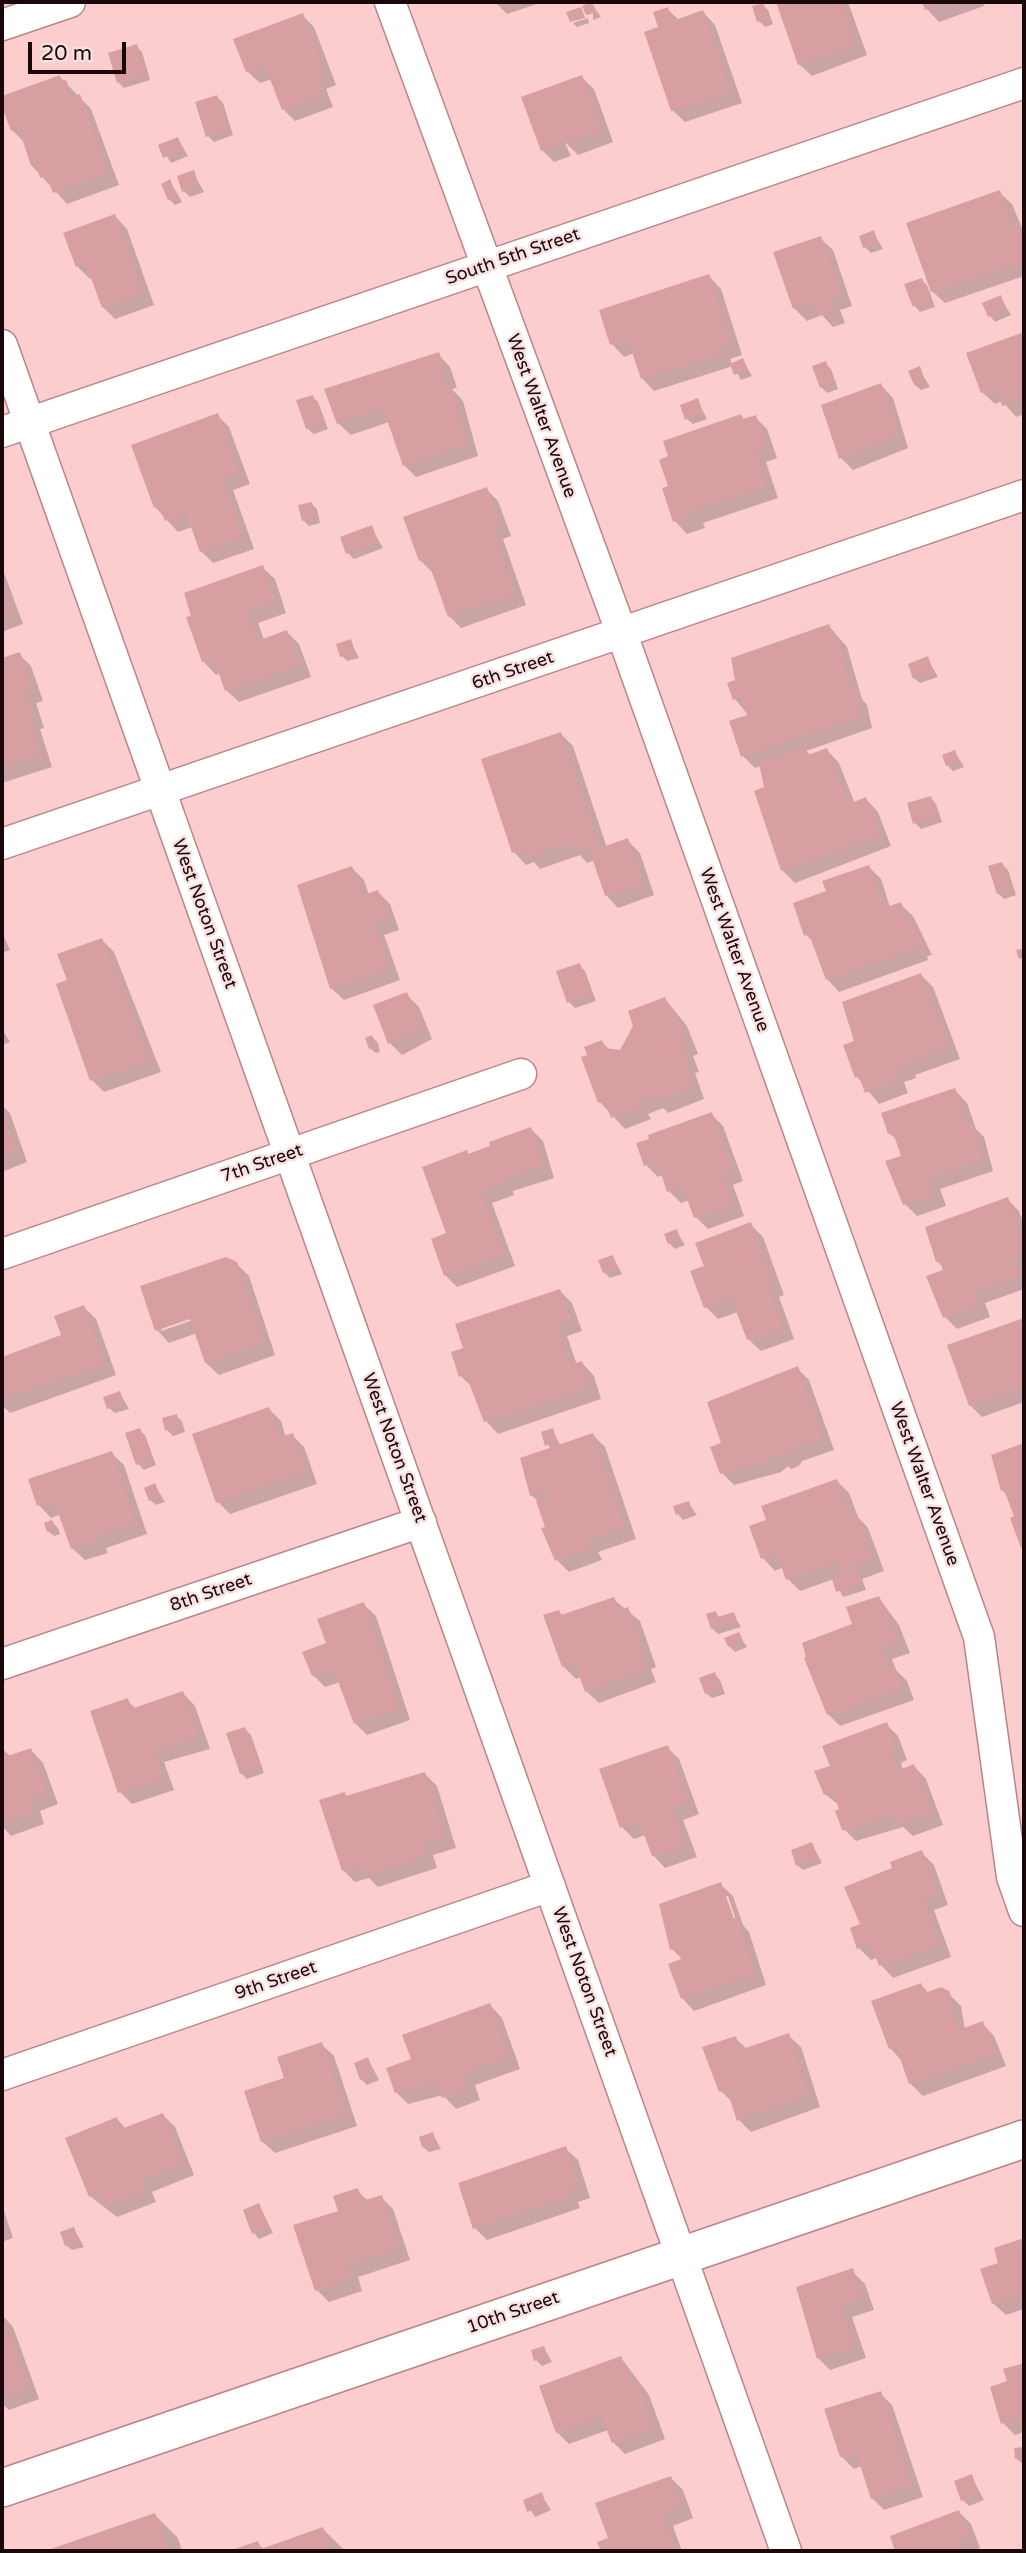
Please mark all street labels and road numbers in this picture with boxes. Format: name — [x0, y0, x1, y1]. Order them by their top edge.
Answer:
street label: South 5th Street — [443, 224, 583, 290]
street label: West Walter Avenue — [501, 331, 581, 501]
street label: 6th Street — [469, 647, 557, 695]
street label: West Noton Street — [167, 836, 241, 992]
street label: West Walter Avenue — [694, 865, 774, 1035]
street label: 7th Street — [218, 1140, 306, 1188]
street label: West Noton Street — [357, 1370, 431, 1526]
street label: West Walter Avenue — [884, 1399, 964, 1569]
street label: 8th Street — [167, 1569, 255, 1617]
street label: West Noton Street — [547, 1904, 621, 2060]
street label: 9th Street — [232, 1957, 320, 2005]
street label: 10th Street — [464, 2287, 562, 2339]

